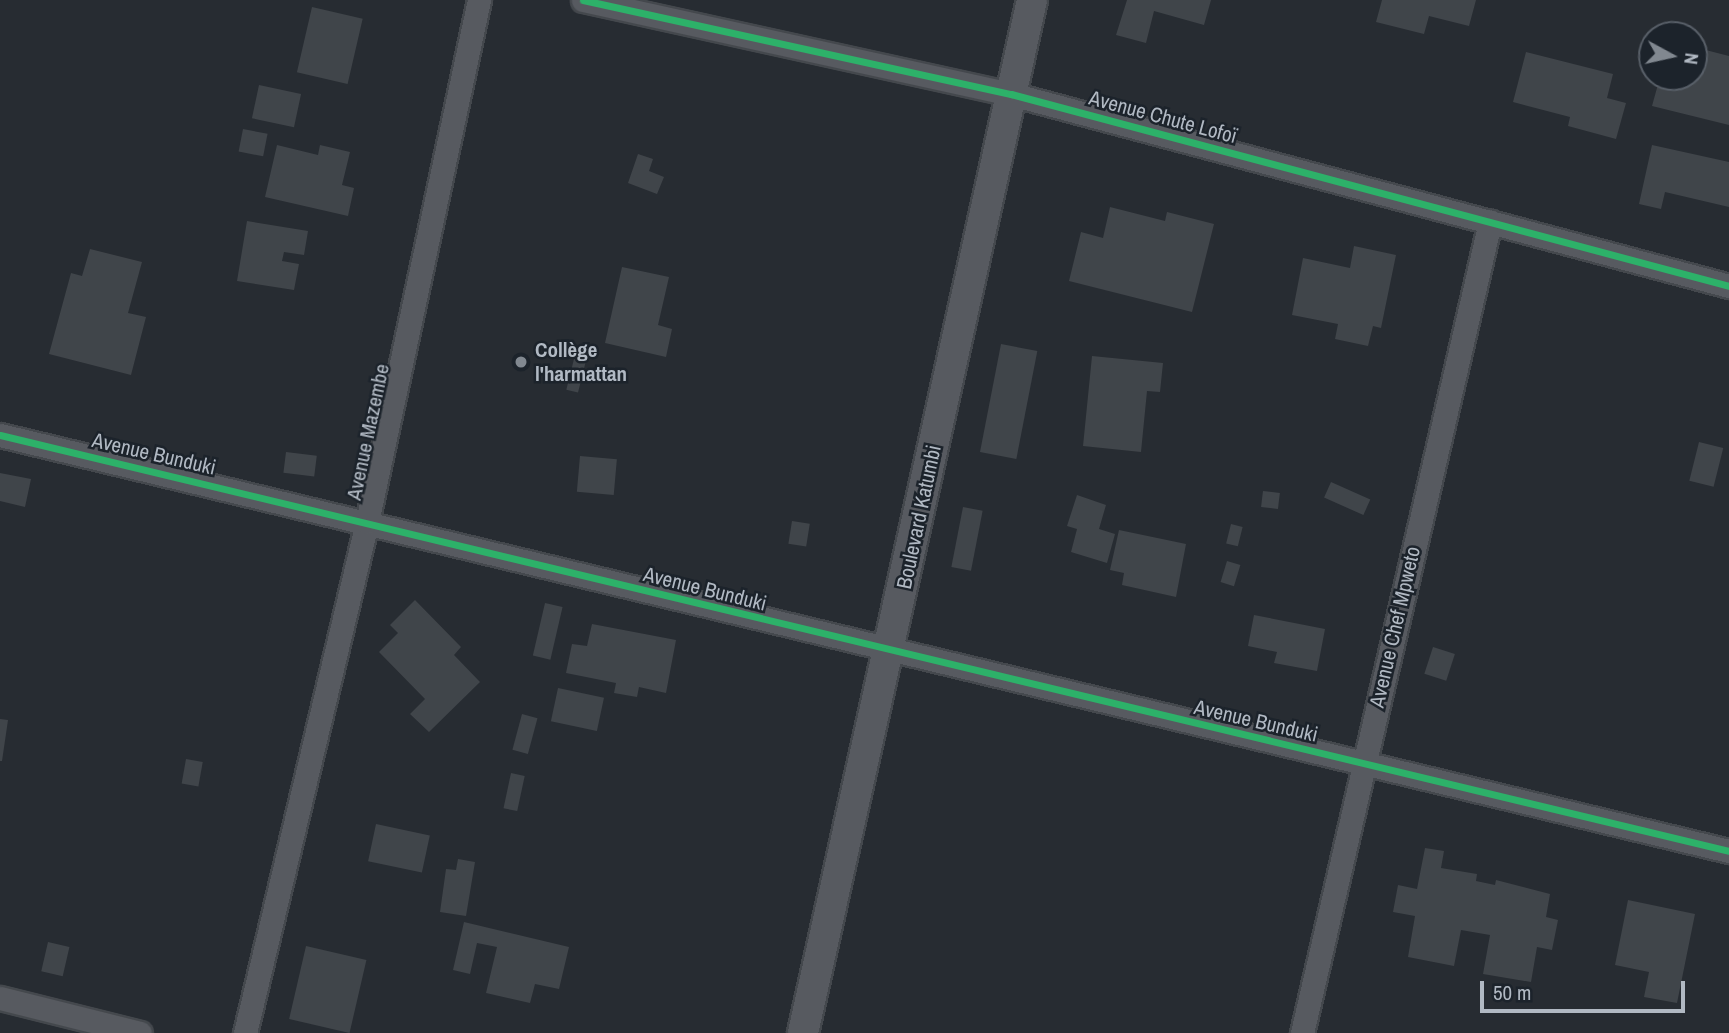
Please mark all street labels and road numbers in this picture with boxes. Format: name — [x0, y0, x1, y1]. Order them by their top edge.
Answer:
street label: Avenue Chute Lofoï — [1086, 85, 1240, 149]
street label: Avenue Mazembe — [341, 362, 395, 502]
street label: Avenue Bunduki — [90, 428, 218, 480]
street label: Boulevard Katumbi — [891, 443, 947, 591]
street label: Avenue Chef Mpweto — [1364, 544, 1426, 710]
street label: Avenue Bunduki — [641, 562, 769, 616]
street label: Avenue Bunduki — [1192, 695, 1320, 747]

